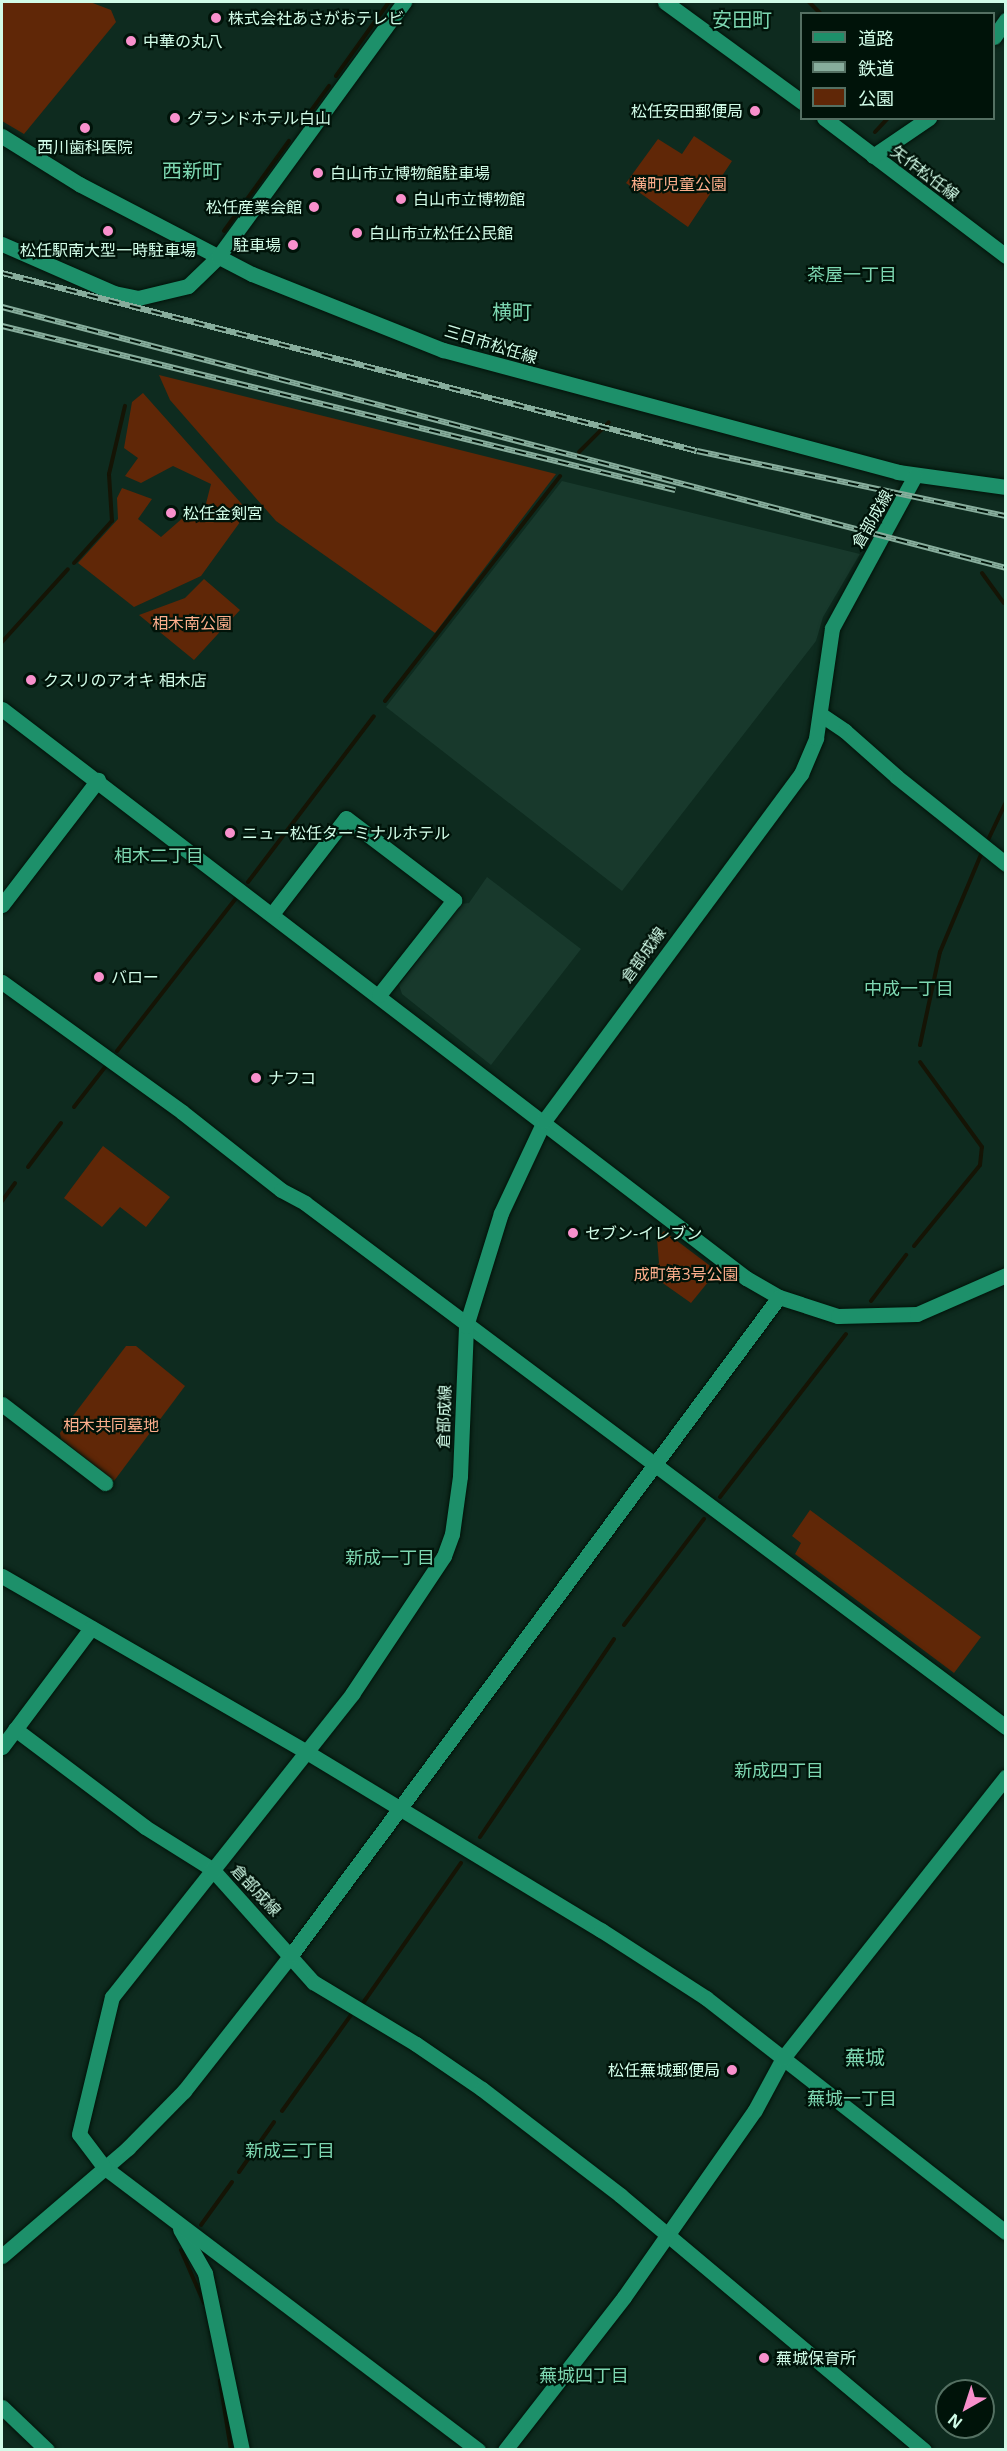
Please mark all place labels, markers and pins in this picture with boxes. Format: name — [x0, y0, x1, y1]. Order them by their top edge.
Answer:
place label: 株式会社あさがおテレビ — [228, 8, 404, 28]
marker: 株式会社あさがおテレビ — [209, 11, 223, 25]
place label: 中華の丸八 — [143, 31, 223, 51]
marker: 中華の丸八 — [124, 34, 138, 48]
place label: 松任安田郵便局 — [631, 101, 743, 121]
marker: 松任安田郵便局 — [748, 104, 762, 118]
place label: グランドホテル白山 — [187, 108, 331, 128]
marker: グランドホテル白山 — [168, 111, 182, 125]
marker: 西川歯科医院 — [78, 121, 92, 135]
place label: 西川歯科医院 — [37, 137, 133, 157]
place label: 白山市立博物館駐車場 — [330, 163, 490, 183]
marker: 白山市立博物館駐車場 — [311, 166, 325, 180]
place label: 白山市立博物館 — [413, 189, 525, 209]
marker: 白山市立博物館 — [394, 192, 408, 206]
place label: 松任産業会館 — [206, 197, 302, 217]
marker: 松任産業会館 — [307, 200, 321, 214]
place label: 白山市立松任公民館 — [369, 223, 513, 243]
marker: 松任駅南大型一時駐車場 — [101, 224, 115, 238]
marker: 白山市立松任公民館 — [350, 226, 364, 240]
place label: 駐車場 — [233, 235, 281, 255]
marker: 駐車場 — [286, 238, 300, 252]
place label: 松任駅南大型一時駐車場 — [20, 240, 196, 260]
place label: 松任金剣宮 — [183, 503, 263, 523]
marker: 松任金剣宮 — [164, 506, 178, 520]
place label: クスリのアオキ 相木店 — [43, 670, 207, 690]
marker: クスリのアオキ 相木店 — [24, 673, 38, 687]
place label: ニュー松任ターミナルホテル — [242, 823, 450, 843]
marker: ニュー松任ターミナルホテル — [223, 826, 237, 840]
place label: バロー — [111, 967, 159, 987]
marker: バロー — [92, 970, 106, 984]
place label: ナフコ — [268, 1068, 316, 1088]
marker: ナフコ — [249, 1071, 263, 1085]
place label: セブン-イレブン — [585, 1223, 702, 1243]
marker: セブン-イレブン — [566, 1226, 580, 1240]
place label: 松任蕪城郵便局 — [608, 2060, 720, 2080]
marker: 松任蕪城郵便局 — [725, 2063, 739, 2077]
place label: 蕪城保育所 — [776, 2348, 856, 2368]
marker: 蕪城保育所 — [757, 2351, 771, 2365]

